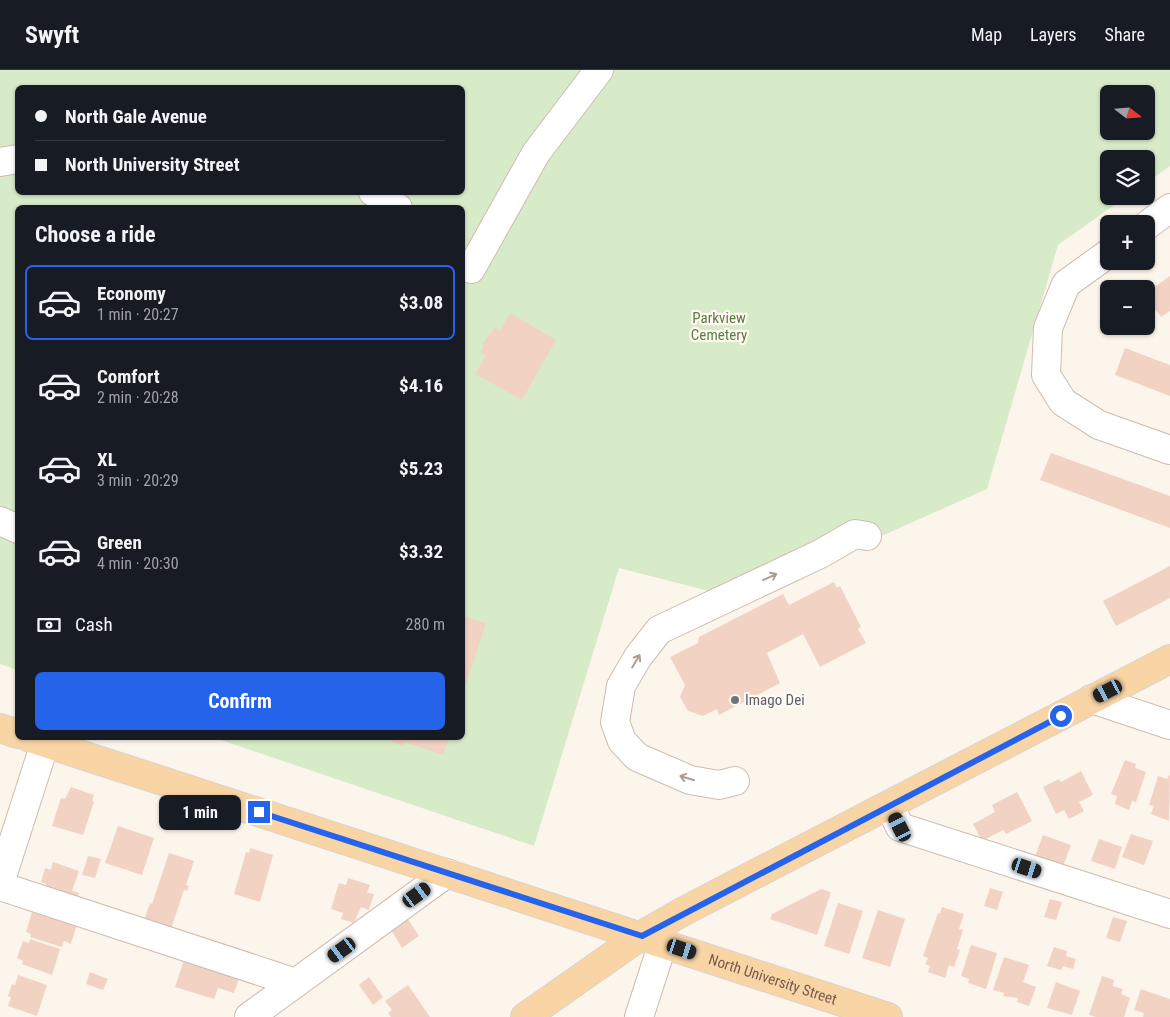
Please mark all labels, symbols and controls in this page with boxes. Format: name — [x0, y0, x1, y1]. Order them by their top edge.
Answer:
text: Swyft — [25, 21, 79, 49]
text: Map — [971, 24, 1002, 45]
text: Layers — [1030, 24, 1077, 45]
text: Share — [1105, 24, 1145, 45]
north arrow — [1100, 85, 1155, 140]
map controls — [1100, 85, 1155, 335]
text: North Gale Avenue — [65, 105, 207, 128]
button: layers — [1100, 150, 1155, 205]
text: North University Street — [65, 153, 239, 176]
button: + — [1100, 215, 1155, 270]
text: Choose a ride — [35, 222, 156, 247]
icon: car — [37, 280, 82, 325]
button: − — [1100, 280, 1155, 335]
text: Economy — [97, 282, 166, 305]
text: $3.08 — [399, 291, 443, 314]
text: 1 min · 20:27 — [97, 305, 179, 324]
park label: Parkview Cemetery — [691, 309, 747, 344]
icon: car — [37, 363, 82, 408]
text: Comfort — [97, 365, 160, 388]
text: $4.16 — [399, 374, 443, 397]
text: 2 min · 20:28 — [97, 388, 179, 407]
icon: car — [37, 446, 82, 491]
text: XL — [97, 448, 117, 471]
text: $5.23 — [399, 457, 443, 480]
text: 3 min · 20:29 — [97, 471, 179, 490]
icon: car — [37, 529, 82, 574]
text: Green — [97, 531, 142, 554]
text: $3.32 — [399, 540, 443, 563]
text: 4 min · 20:30 — [97, 554, 179, 573]
one-way arrow — [763, 571, 778, 581]
icon: cash — [35, 611, 63, 639]
text: Cash — [75, 613, 113, 636]
text: 280 m — [406, 615, 445, 634]
one-way arrow — [631, 655, 641, 669]
button: Confirm — [35, 672, 445, 730]
car — [1091, 678, 1124, 704]
place label: Imago Dei — [745, 691, 805, 709]
marker: Imago Dei — [729, 694, 741, 706]
route start — [1050, 705, 1072, 727]
one-way arrow — [680, 773, 696, 783]
callout: 1 min — [159, 794, 242, 830]
route end — [248, 801, 270, 823]
text: 1 min — [182, 803, 218, 822]
car — [886, 810, 913, 844]
car — [1010, 856, 1043, 880]
car — [400, 880, 433, 910]
car — [325, 935, 358, 965]
car — [665, 937, 698, 961]
street label: North University Street — [706, 950, 839, 1009]

